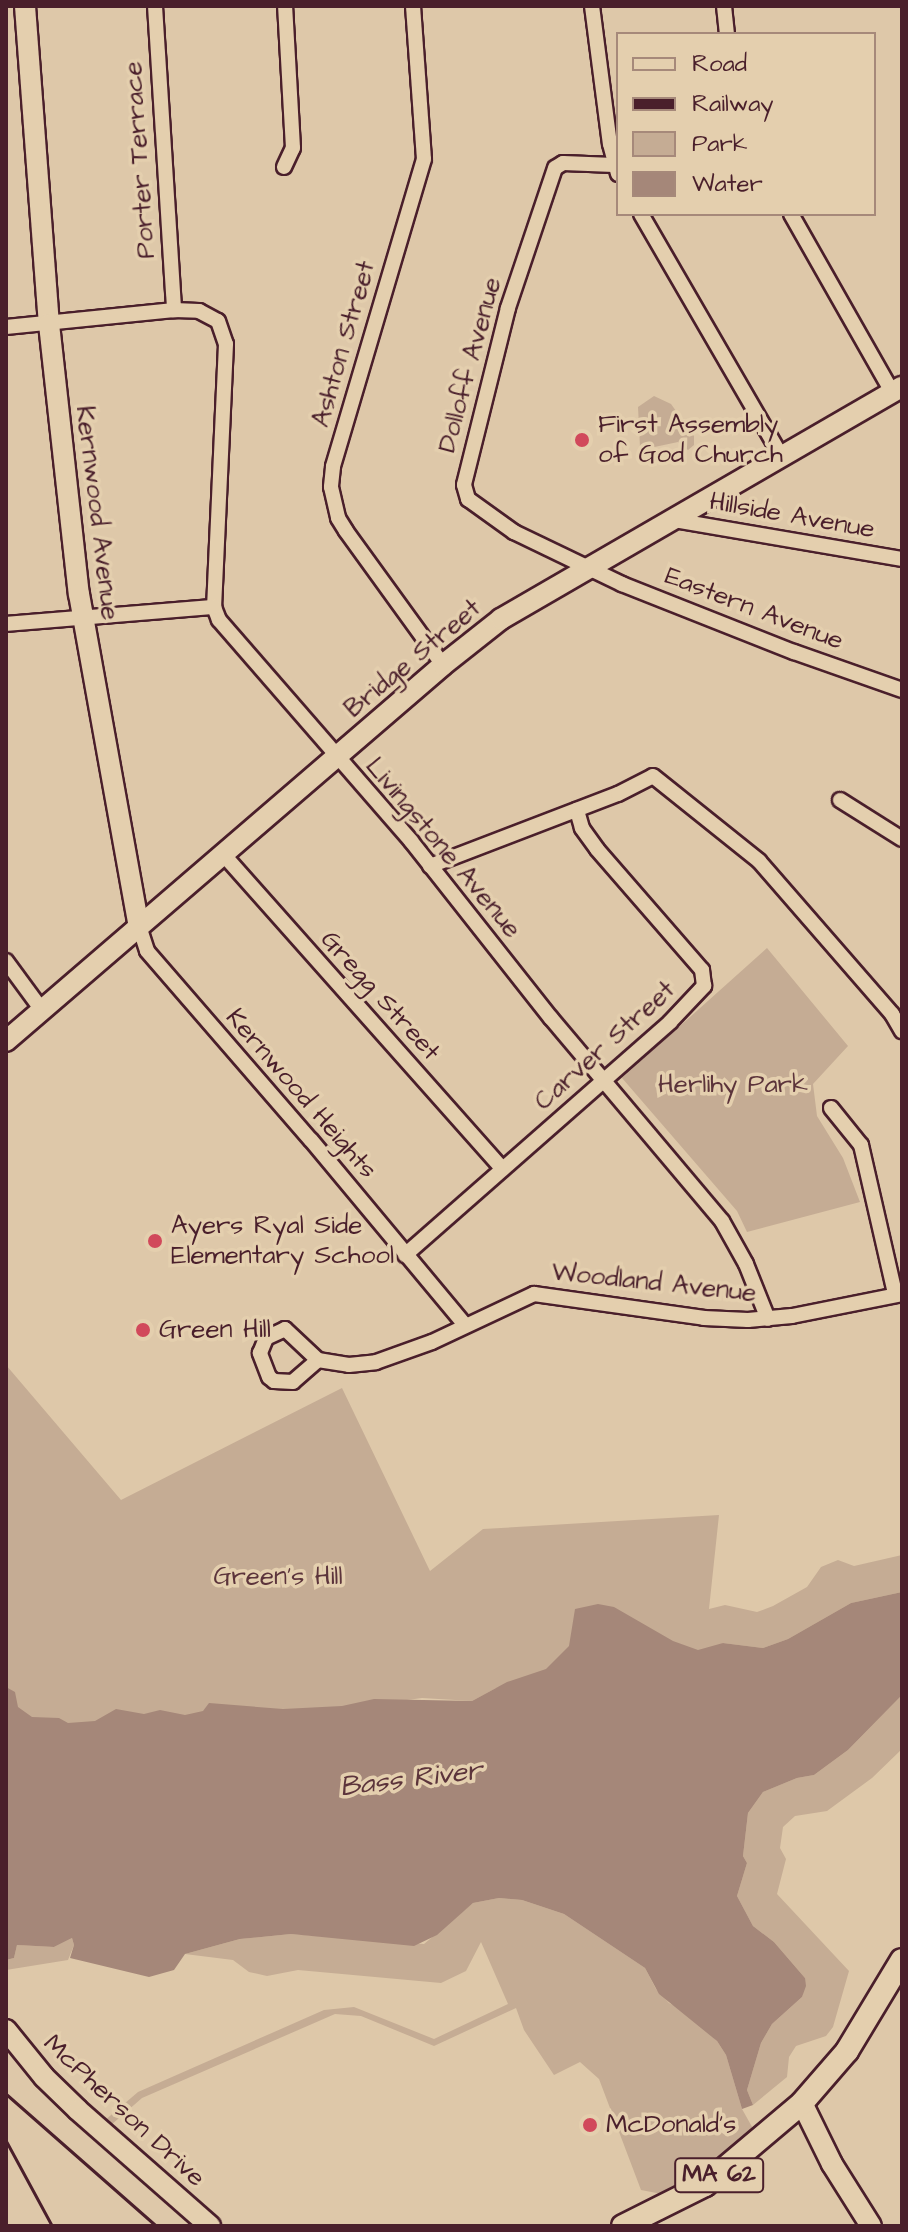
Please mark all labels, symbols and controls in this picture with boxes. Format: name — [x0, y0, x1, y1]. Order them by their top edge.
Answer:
legend — [616, 32, 876, 216]
text: Road — [692, 47, 747, 81]
street label: Porter Terrace — [118, 60, 162, 260]
text: Railway — [692, 87, 774, 121]
text: Park — [692, 127, 748, 161]
text: Water — [692, 167, 763, 201]
street label: Ashton Street — [305, 257, 383, 431]
street label: Dolloff Avenue — [432, 274, 508, 456]
street label: Kernwood Avenue — [68, 404, 126, 622]
place label: First Assembly of God Church — [598, 409, 783, 470]
marker: First Assembly of God Church — [573, 431, 591, 449]
street label: Hillside Avenue — [707, 486, 877, 546]
street label: Eastern Avenue — [660, 561, 848, 657]
street label: Bridge Street — [339, 593, 487, 725]
street label: Livingstone Avenue — [358, 751, 528, 945]
street label: Gregg Street — [314, 925, 446, 1067]
street label: Carver Street — [528, 975, 682, 1117]
street label: Kernwood Heights — [219, 1003, 383, 1185]
park label: Herlihy Park — [658, 1069, 808, 1101]
place label: Ayers Ryal Side Elementary School — [171, 1210, 394, 1272]
marker: Ayers Ryal Side Elementary School — [146, 1232, 164, 1250]
street label: Woodland Avenue — [550, 1257, 758, 1309]
place label: Green Hill — [159, 1314, 271, 1346]
marker: Green Hill — [134, 1321, 152, 1339]
park label: Green's Hill — [213, 1561, 343, 1593]
water label: Bass River — [338, 1754, 484, 1804]
street label: McPherson Drive — [37, 2028, 211, 2194]
place label: McDonald's — [606, 2109, 736, 2141]
marker: McDonald's — [581, 2116, 599, 2134]
road number: MA 62 — [673, 2155, 765, 2195]

